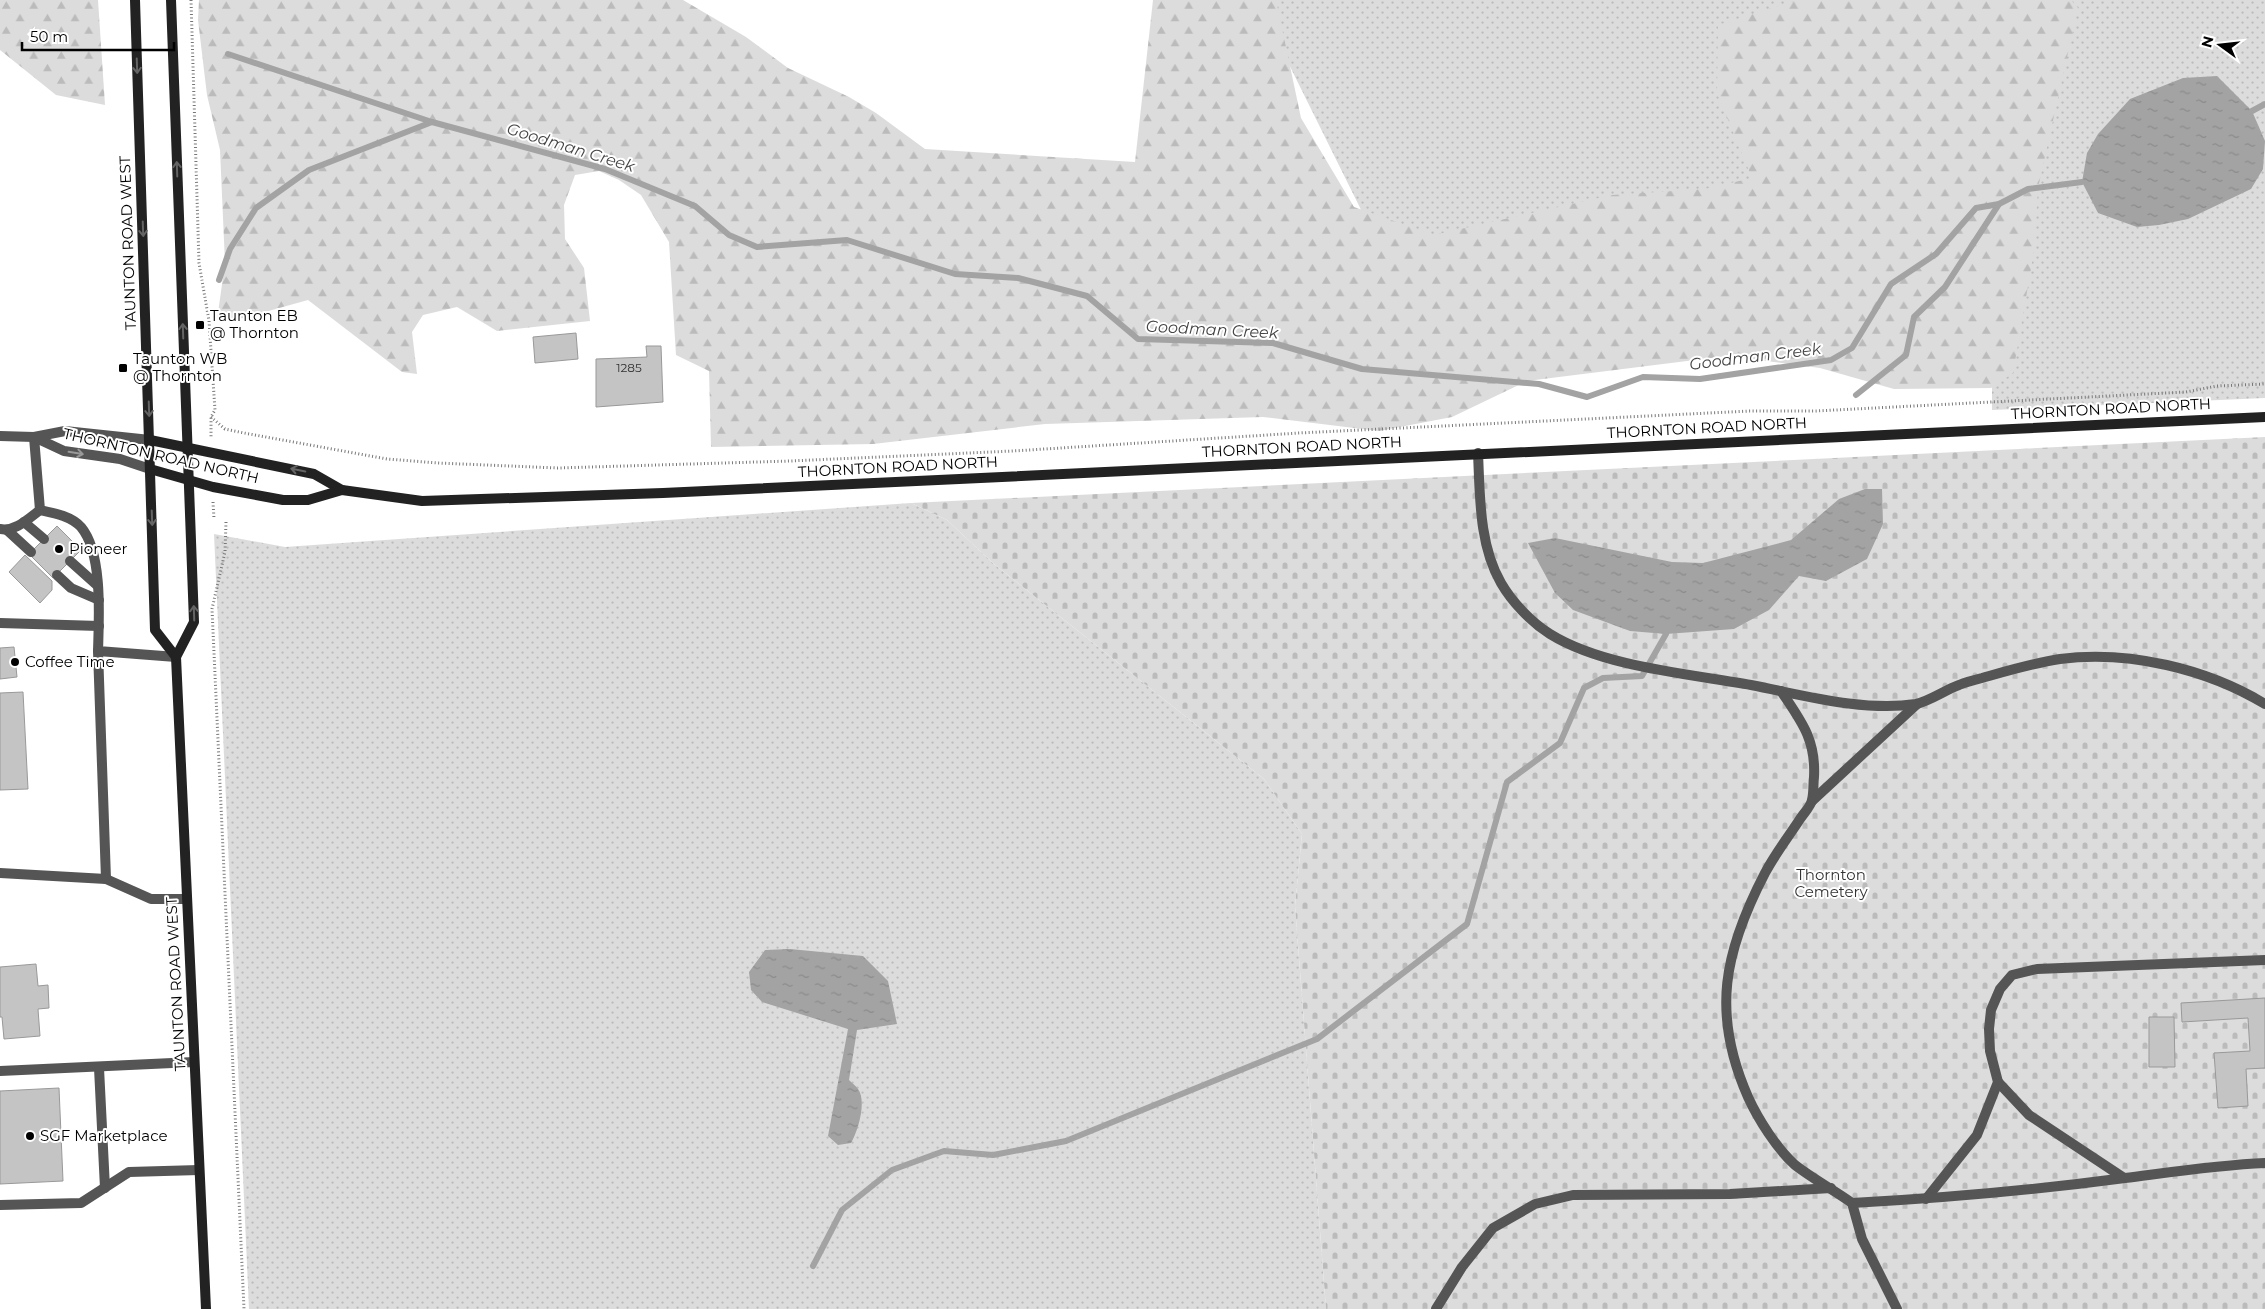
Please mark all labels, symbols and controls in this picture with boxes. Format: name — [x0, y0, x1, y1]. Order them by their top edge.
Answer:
scale bar — [22, 20, 175, 52]
north arrow — [2195, 20, 2245, 70]
text: 50 m — [30, 27, 68, 46]
text: N — [2197, 34, 2218, 49]
one-way arrow — [132, 58, 142, 74]
water label: Goodman Creek — [505, 119, 638, 176]
street label: TAUNTON ROAD WEST — [115, 155, 140, 330]
one-way arrow — [172, 161, 182, 178]
one-way arrow — [138, 220, 147, 236]
place label: Taunton EB @ Thornton — [210, 306, 299, 342]
water label: Goodman Creek — [1145, 317, 1280, 343]
marker: Taunton EB @ Thornton — [194, 319, 206, 331]
one-way arrow — [178, 324, 188, 340]
water label: Goodman Creek — [1688, 339, 1824, 374]
place label: Taunton WB @ Thornton — [133, 349, 227, 385]
house number: 1285 — [616, 360, 642, 375]
marker: Taunton WB @ Thornton — [117, 362, 129, 374]
street label: THORNTON ROAD NORTH — [2010, 394, 2211, 423]
one-way arrow — [144, 400, 153, 416]
street label: THORNTON ROAD NORTH — [1606, 413, 1807, 442]
street label: THORNTON ROAD NORTH — [61, 424, 261, 487]
street label: THORNTON ROAD NORTH — [1201, 432, 1402, 461]
one-way arrow — [67, 448, 83, 458]
street label: THORNTON ROAD NORTH — [797, 452, 998, 481]
one-way arrow — [290, 465, 306, 474]
one-way arrow — [147, 510, 156, 526]
place label: Pioneer — [69, 539, 128, 558]
marker: Pioneer — [53, 543, 65, 555]
one-way arrow — [189, 605, 199, 622]
place label: Coffee Time — [25, 652, 114, 671]
marker: Coffee Time — [9, 656, 21, 668]
park label: Thornton Cemetery — [1794, 865, 1868, 901]
street label: TAUNTON ROAD WEST — [161, 896, 190, 1072]
place label: SGF Marketplace — [40, 1126, 168, 1145]
marker: SGF Marketplace — [24, 1130, 36, 1142]

